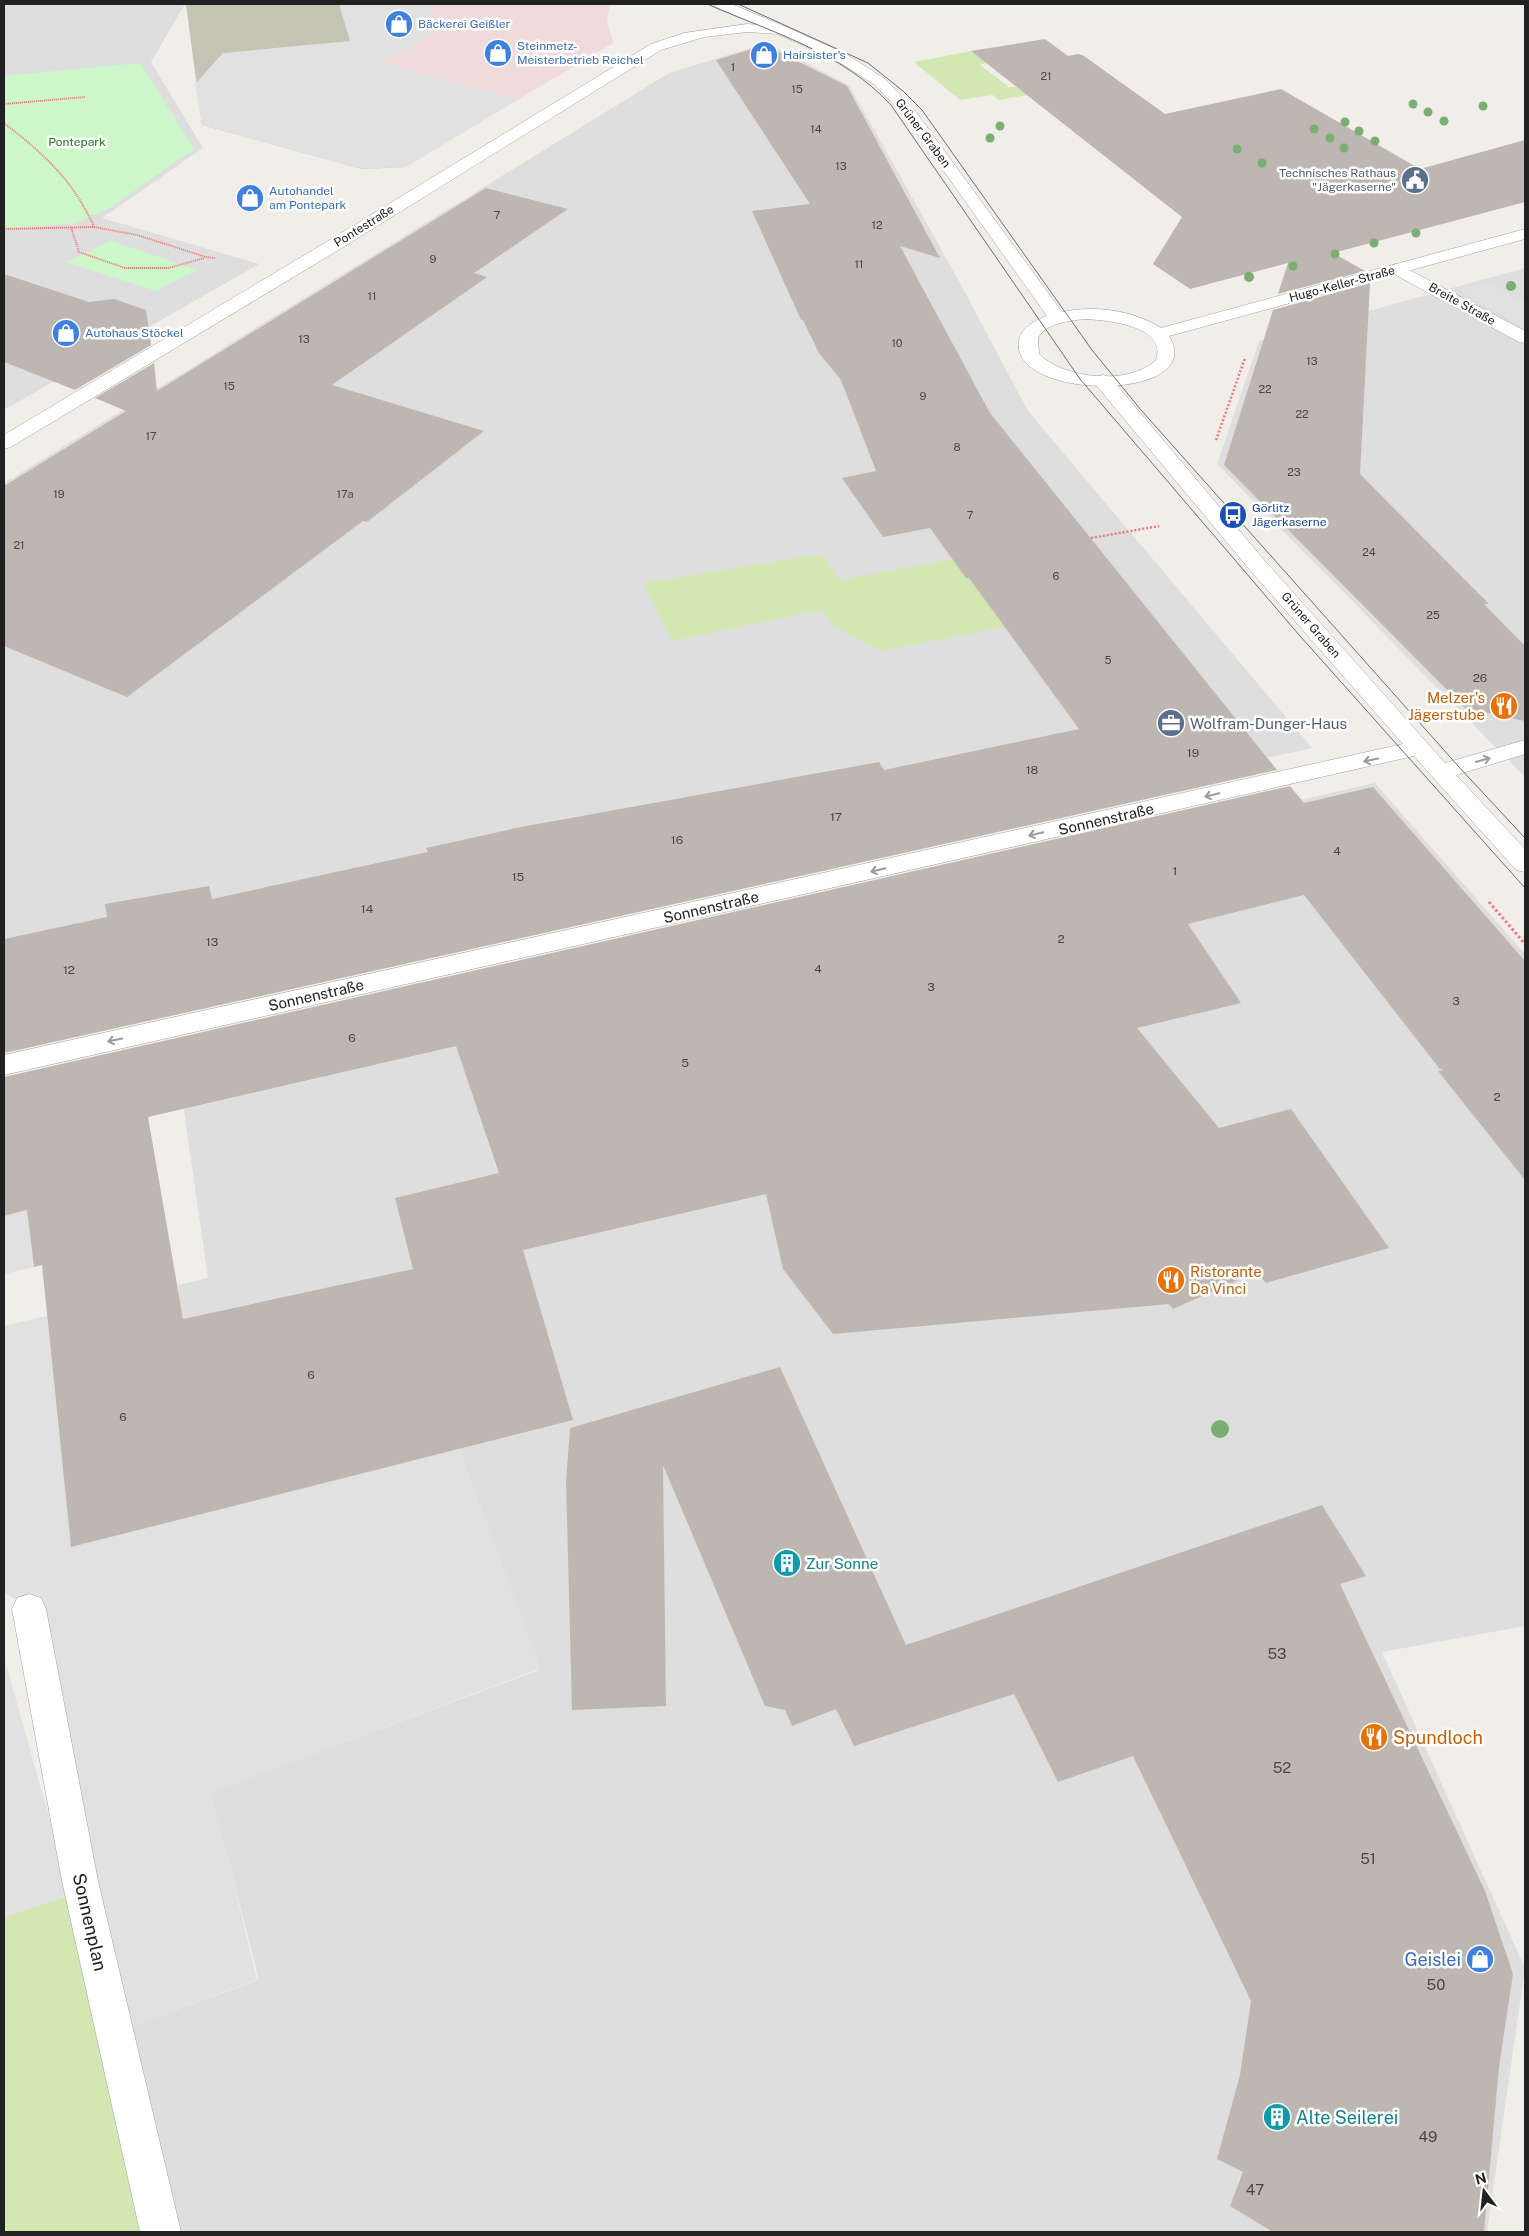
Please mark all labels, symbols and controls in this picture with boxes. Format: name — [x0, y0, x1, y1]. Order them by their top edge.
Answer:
shop icon: Bäckerei Geißler — [384, 9, 414, 39]
place label: Bäckerei Geißler — [418, 17, 511, 31]
shop icon: Steinmetz- Meisterbetrieb Reichel — [483, 38, 513, 68]
place label: Steinmetz- Meisterbetrieb Reichel — [517, 39, 644, 67]
shop icon: Hairsister's — [749, 40, 779, 70]
place label: Hairsister's — [783, 48, 846, 62]
house number: 1 — [731, 61, 735, 73]
house number: 21 — [1040, 70, 1052, 82]
house number: 15 — [791, 83, 803, 95]
street label: Grüner Graben — [893, 96, 954, 170]
house number: 14 — [810, 123, 822, 135]
park label: Pontepark — [48, 135, 106, 149]
house number: 13 — [835, 160, 847, 172]
public building icon: Technisches Rathaus "Jägerkaserne" — [1400, 165, 1430, 195]
place label: Technisches Rathaus "Jägerkaserne" — [1279, 166, 1396, 194]
shop icon: Autohandel am Pontepark — [235, 183, 265, 213]
place label: Autohandel am Pontepark — [269, 184, 347, 212]
street label: Pontestraße — [332, 202, 397, 250]
house number: 7 — [494, 209, 501, 221]
house number: 12 — [871, 219, 883, 231]
house number: 9 — [430, 253, 437, 265]
house number: 11 — [855, 258, 863, 270]
street label: Hugo-Keller-Straße — [1288, 263, 1397, 305]
street label: Breite Straße — [1426, 280, 1498, 328]
house number: 11 — [368, 290, 376, 302]
shop icon: Autohaus Stöckel — [51, 318, 81, 348]
place label: Autohaus Stöckel — [85, 326, 184, 340]
house number: 13 — [298, 333, 310, 345]
house number: 10 — [891, 337, 903, 349]
house number: 13 — [1306, 355, 1318, 367]
house number: 15 — [223, 380, 235, 392]
house number: 22 — [1258, 383, 1272, 395]
house number: 9 — [920, 390, 927, 402]
house number: 22 — [1295, 408, 1309, 420]
house number: 17 — [145, 430, 157, 442]
house number: 8 — [953, 441, 961, 453]
house number: 23 — [1287, 466, 1301, 478]
house number: 19 — [53, 488, 65, 500]
house number: 17a — [336, 488, 354, 500]
bus stop icon: Görlitz Jägerkaserne — [1218, 500, 1248, 530]
place label: Görlitz Jägerkaserne — [1252, 501, 1327, 529]
house number: 7 — [967, 509, 974, 521]
house number: 21 — [13, 539, 25, 551]
house number: 24 — [1362, 546, 1376, 558]
house number: 6 — [1053, 570, 1060, 582]
street label: Grüner Graben — [1279, 589, 1343, 661]
house number: 25 — [1426, 609, 1440, 621]
house number: 5 — [1104, 654, 1112, 666]
house number: 26 — [1473, 671, 1487, 685]
place label: Melzer's Jägerstube — [1408, 689, 1485, 723]
restaurant icon: Melzer's Jägerstube — [1489, 691, 1519, 721]
office icon: Wolfram-Dunger-Haus — [1156, 708, 1186, 738]
place label: Wolfram-Dunger-Haus — [1190, 715, 1347, 732]
house number: 19 — [1187, 746, 1199, 760]
one-way arrow — [1474, 754, 1490, 764]
one-way arrow — [1363, 755, 1379, 765]
house number: 18 — [1026, 763, 1039, 777]
one-way arrow — [1204, 791, 1220, 800]
street label: Sonnenstraße — [1057, 800, 1155, 838]
house number: 17 — [830, 810, 842, 824]
one-way arrow — [1029, 830, 1045, 839]
house number: 16 — [671, 833, 683, 847]
house number: 4 — [1333, 844, 1341, 858]
house number: 1 — [1173, 864, 1177, 878]
one-way arrow — [870, 866, 886, 875]
house number: 15 — [512, 870, 525, 884]
street label: Sonnenstraße — [662, 888, 760, 926]
house number: 14 — [361, 902, 374, 916]
house number: 2 — [1057, 932, 1065, 946]
house number: 13 — [206, 935, 218, 949]
house number: 4 — [814, 962, 822, 976]
house number: 12 — [63, 963, 75, 977]
street label: Sonnenstraße — [267, 976, 365, 1014]
house number: 3 — [927, 980, 935, 994]
house number: 3 — [1452, 994, 1460, 1008]
house number: 6 — [348, 1031, 356, 1045]
one-way arrow — [107, 1036, 123, 1045]
house number: 5 — [681, 1056, 689, 1070]
house number: 2 — [1493, 1090, 1501, 1104]
place label: Ristorante Da Vinci — [1190, 1263, 1262, 1297]
restaurant icon: Ristorante Da Vinci — [1156, 1265, 1186, 1295]
house number: 6 — [307, 1368, 315, 1382]
house number: 6 — [119, 1410, 127, 1424]
building icon: Zur Sonne — [772, 1548, 802, 1578]
place label: Zur Sonne — [806, 1555, 878, 1572]
house number: 53 — [1267, 1645, 1287, 1662]
restaurant icon: Spundloch — [1359, 1722, 1389, 1752]
place label: Spundloch — [1393, 1727, 1483, 1748]
house number: 52 — [1273, 1759, 1291, 1776]
house number: 51 — [1360, 1850, 1376, 1867]
street label: Sonnenplan — [69, 1871, 111, 1973]
shop icon: Geislei — [1465, 1944, 1495, 1974]
place label: Geislei — [1404, 1949, 1461, 1970]
house number: 50 — [1427, 1976, 1445, 1993]
building icon: Alte Seilerei — [1262, 2102, 1292, 2132]
place label: Alte Seilerei — [1296, 2107, 1398, 2128]
house number: 49 — [1419, 2128, 1437, 2145]
north arrow — [1459, 2166, 1509, 2216]
text: N — [1473, 2169, 1488, 2188]
house number: 47 — [1246, 2181, 1264, 2198]

